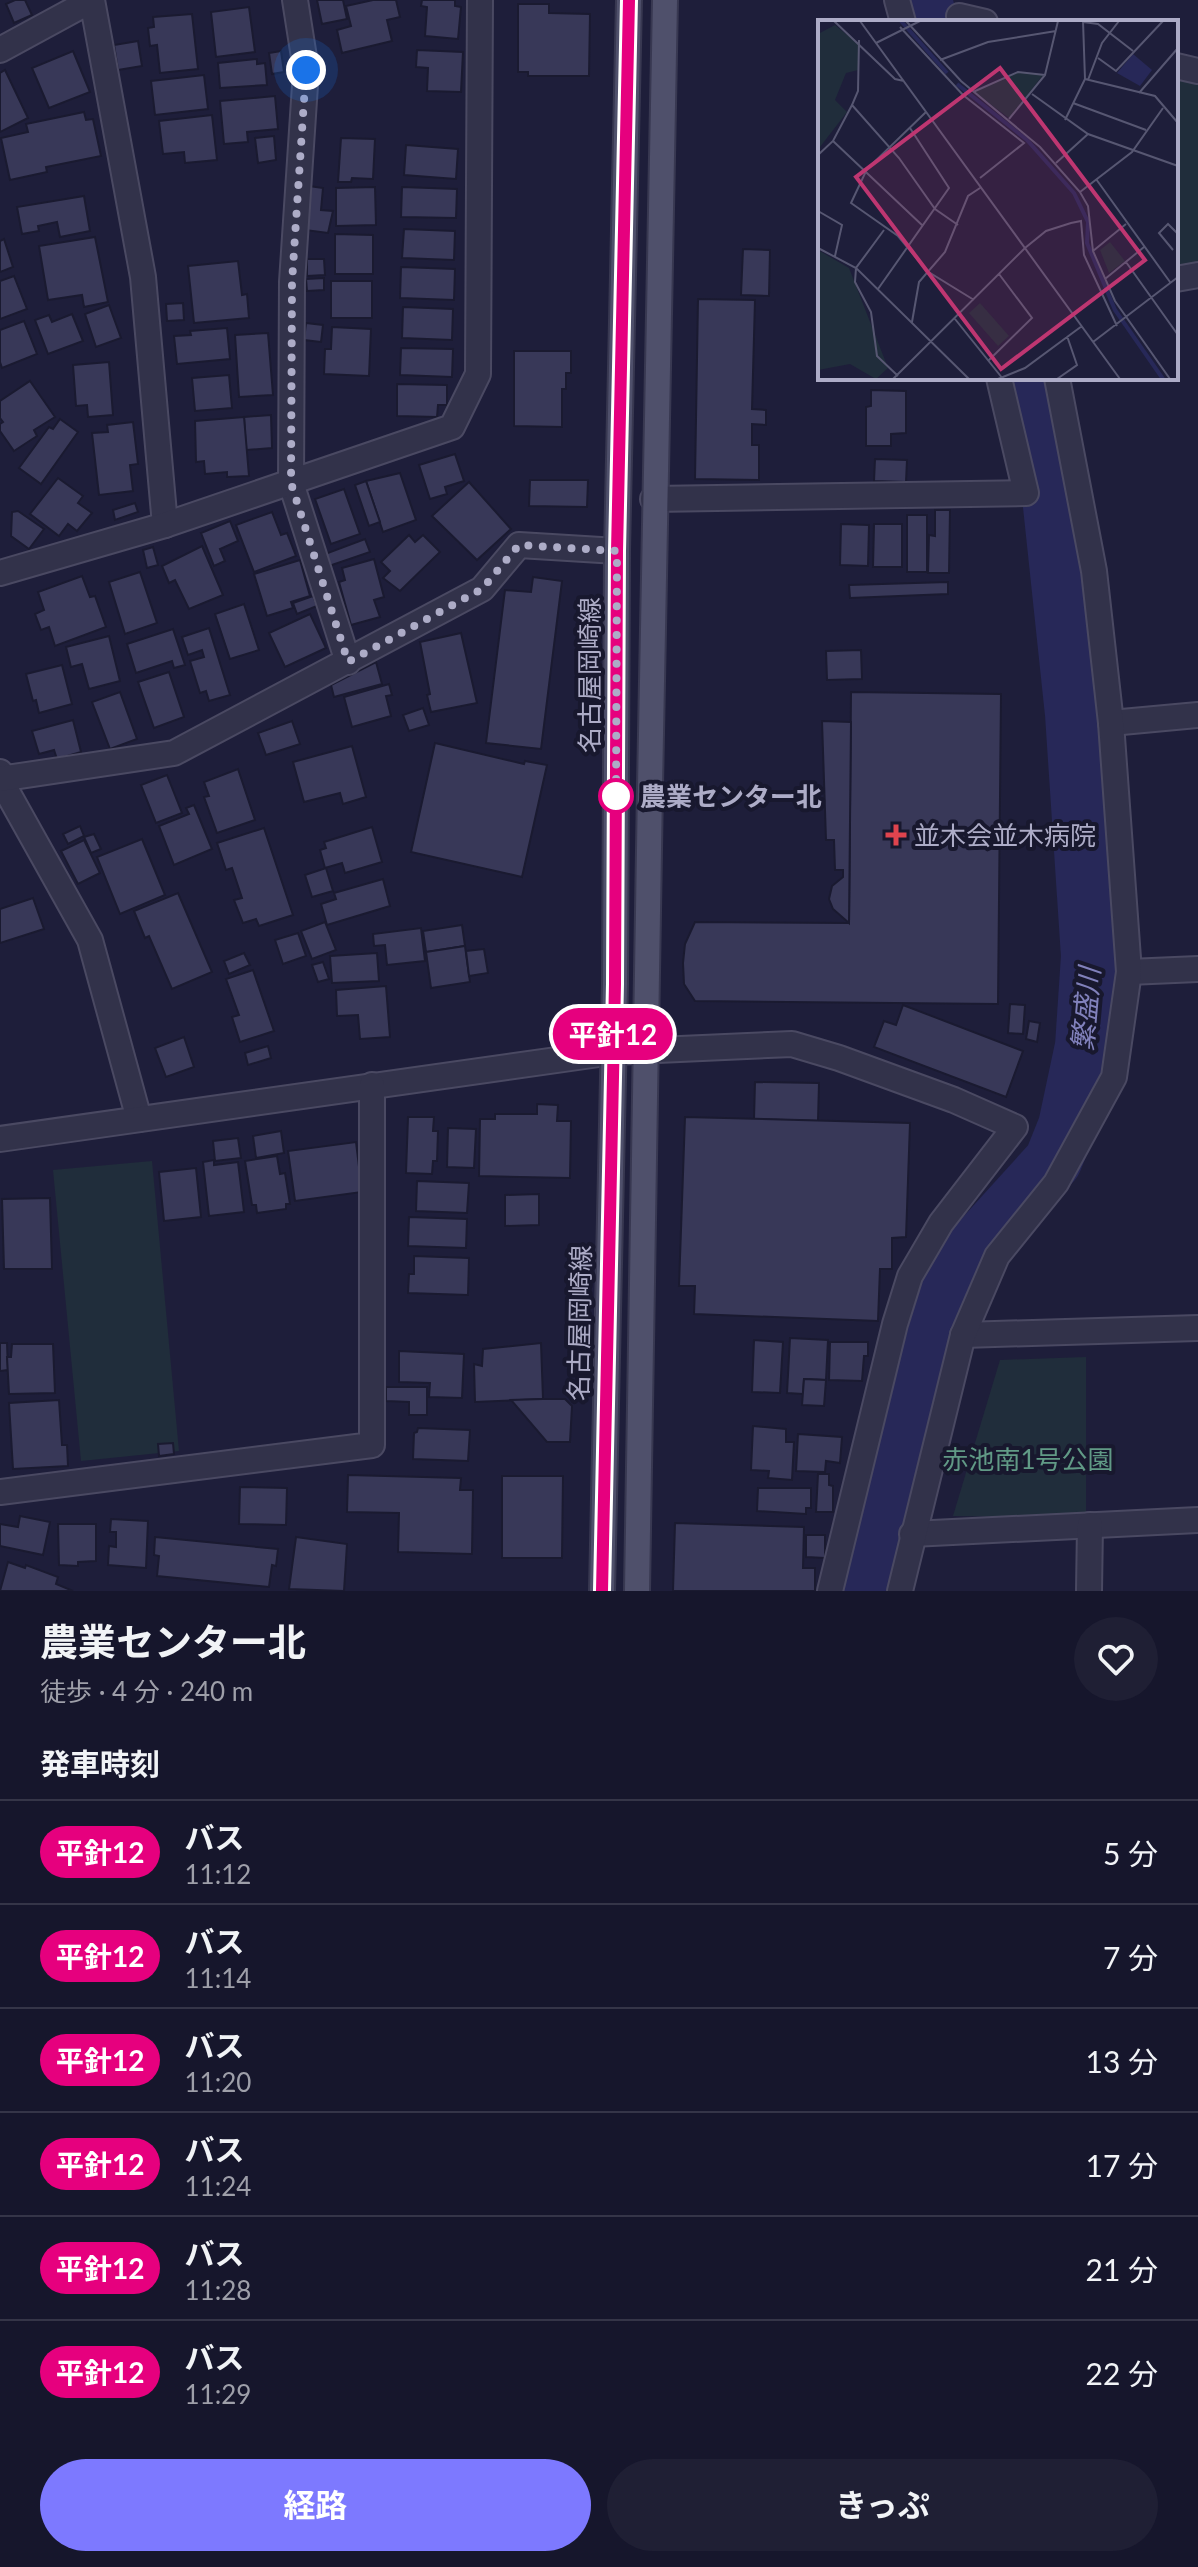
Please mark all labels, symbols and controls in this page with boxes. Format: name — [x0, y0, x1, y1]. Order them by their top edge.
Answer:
inset map — [818, 20, 1178, 380]
your location — [286, 50, 326, 90]
street label: 名古屋岡崎線 — [573, 597, 605, 753]
marker: 農業センター北 — [599, 779, 633, 813]
place label: 農業センター北 — [640, 780, 822, 812]
place label: 並木会並木病院 — [914, 819, 1096, 851]
marker: 並木会並木病院 — [885, 824, 907, 846]
water label: 繁盛川 — [1064, 963, 1106, 1052]
line badge: 平針12 — [557, 1008, 669, 1060]
text: 平針12 — [569, 1017, 657, 1051]
street label: 名古屋岡崎線 — [562, 1245, 596, 1401]
park label: 赤池南1号公園 — [942, 1443, 1114, 1475]
button: heart — [1074, 1617, 1158, 1701]
text: 農業センター北 — [40, 1618, 306, 1664]
text: 徒歩 · 4 分 · 240 m — [40, 1675, 253, 1707]
text: 発車時刻 — [40, 1745, 160, 1781]
text: バス — [184, 1819, 244, 1855]
text: 平針12 — [56, 1835, 144, 1869]
text: 5 分 — [1103, 1835, 1158, 1871]
text: 11:12 — [184, 1858, 251, 1890]
text: バス — [184, 1923, 244, 1959]
text: 平針12 — [56, 1939, 144, 1973]
text: 7 分 — [1103, 1939, 1158, 1975]
text: 11:14 — [184, 1962, 251, 1994]
text: バス — [184, 2027, 244, 2063]
text: 平針12 — [56, 2043, 144, 2077]
text: 13 分 — [1086, 2043, 1158, 2079]
text: 11:20 — [184, 2066, 251, 2098]
text: バス — [184, 2131, 244, 2167]
text: 平針12 — [56, 2147, 144, 2181]
text: 17 分 — [1086, 2147, 1158, 2183]
text: 11:24 — [184, 2170, 251, 2202]
text: バス — [184, 2235, 244, 2271]
text: 平針12 — [56, 2251, 144, 2285]
text: 21 分 — [1086, 2251, 1158, 2287]
text: 11:28 — [184, 2274, 251, 2306]
text: バス — [184, 2339, 244, 2375]
text: 平針12 — [56, 2355, 144, 2389]
text: 22 分 — [1086, 2355, 1158, 2391]
text: 11:29 — [184, 2378, 251, 2410]
button: 経路 — [40, 2459, 591, 2551]
button: きっぷ — [607, 2459, 1158, 2551]

